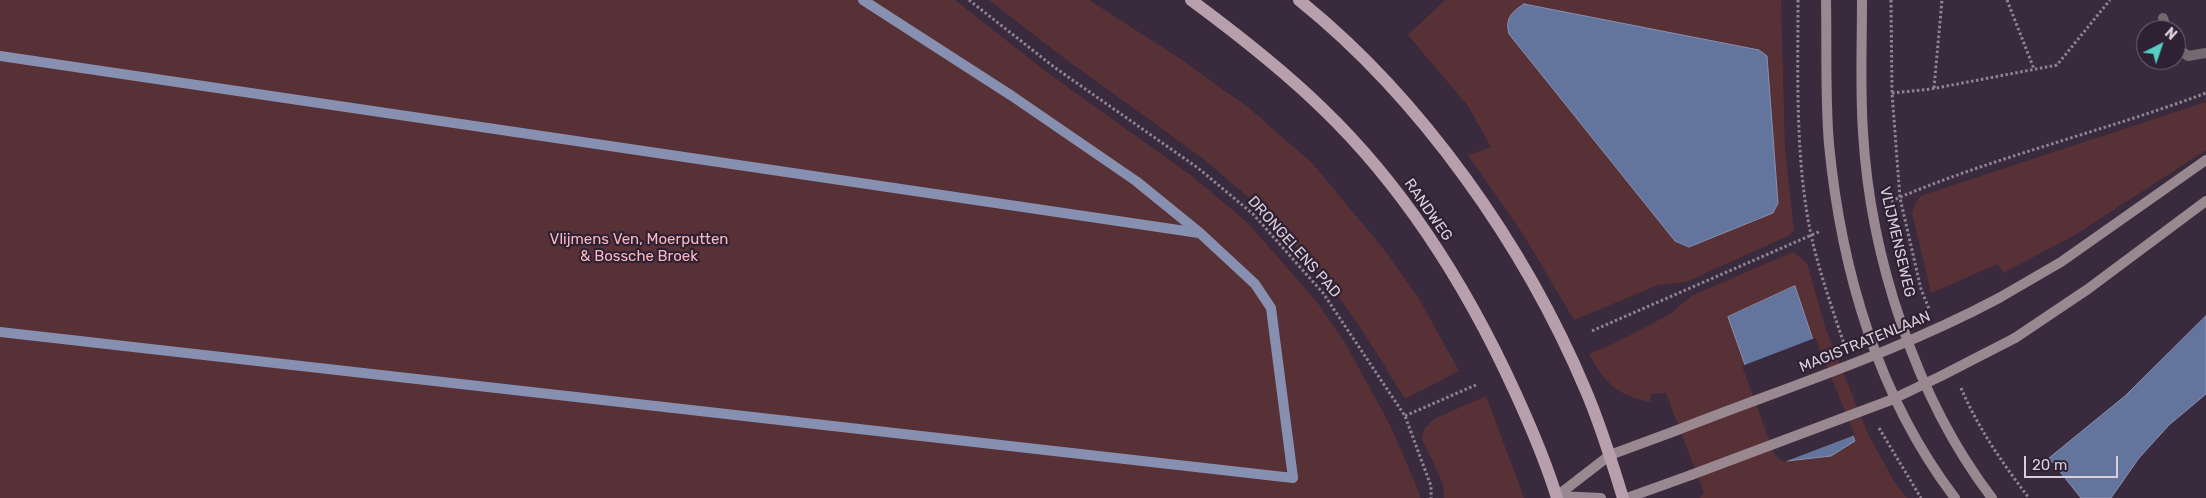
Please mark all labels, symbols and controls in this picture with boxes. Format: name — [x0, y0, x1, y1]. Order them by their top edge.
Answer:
north arrow — [2136, 20, 2186, 70]
text: N — [2161, 24, 2180, 44]
street label: RANDWEG — [1400, 175, 1456, 245]
street label: VLIJMENSEWEG — [1876, 185, 1918, 299]
street label: DRONGELENS PAD — [1244, 193, 1344, 301]
park label: Vlijmens Ven, Moerputten & Bossche Broek — [550, 231, 728, 266]
street label: MAGISTRATENLAAN — [1797, 307, 1933, 377]
scale bar — [2026, 446, 2120, 478]
text: 20 m — [2032, 456, 2067, 474]

